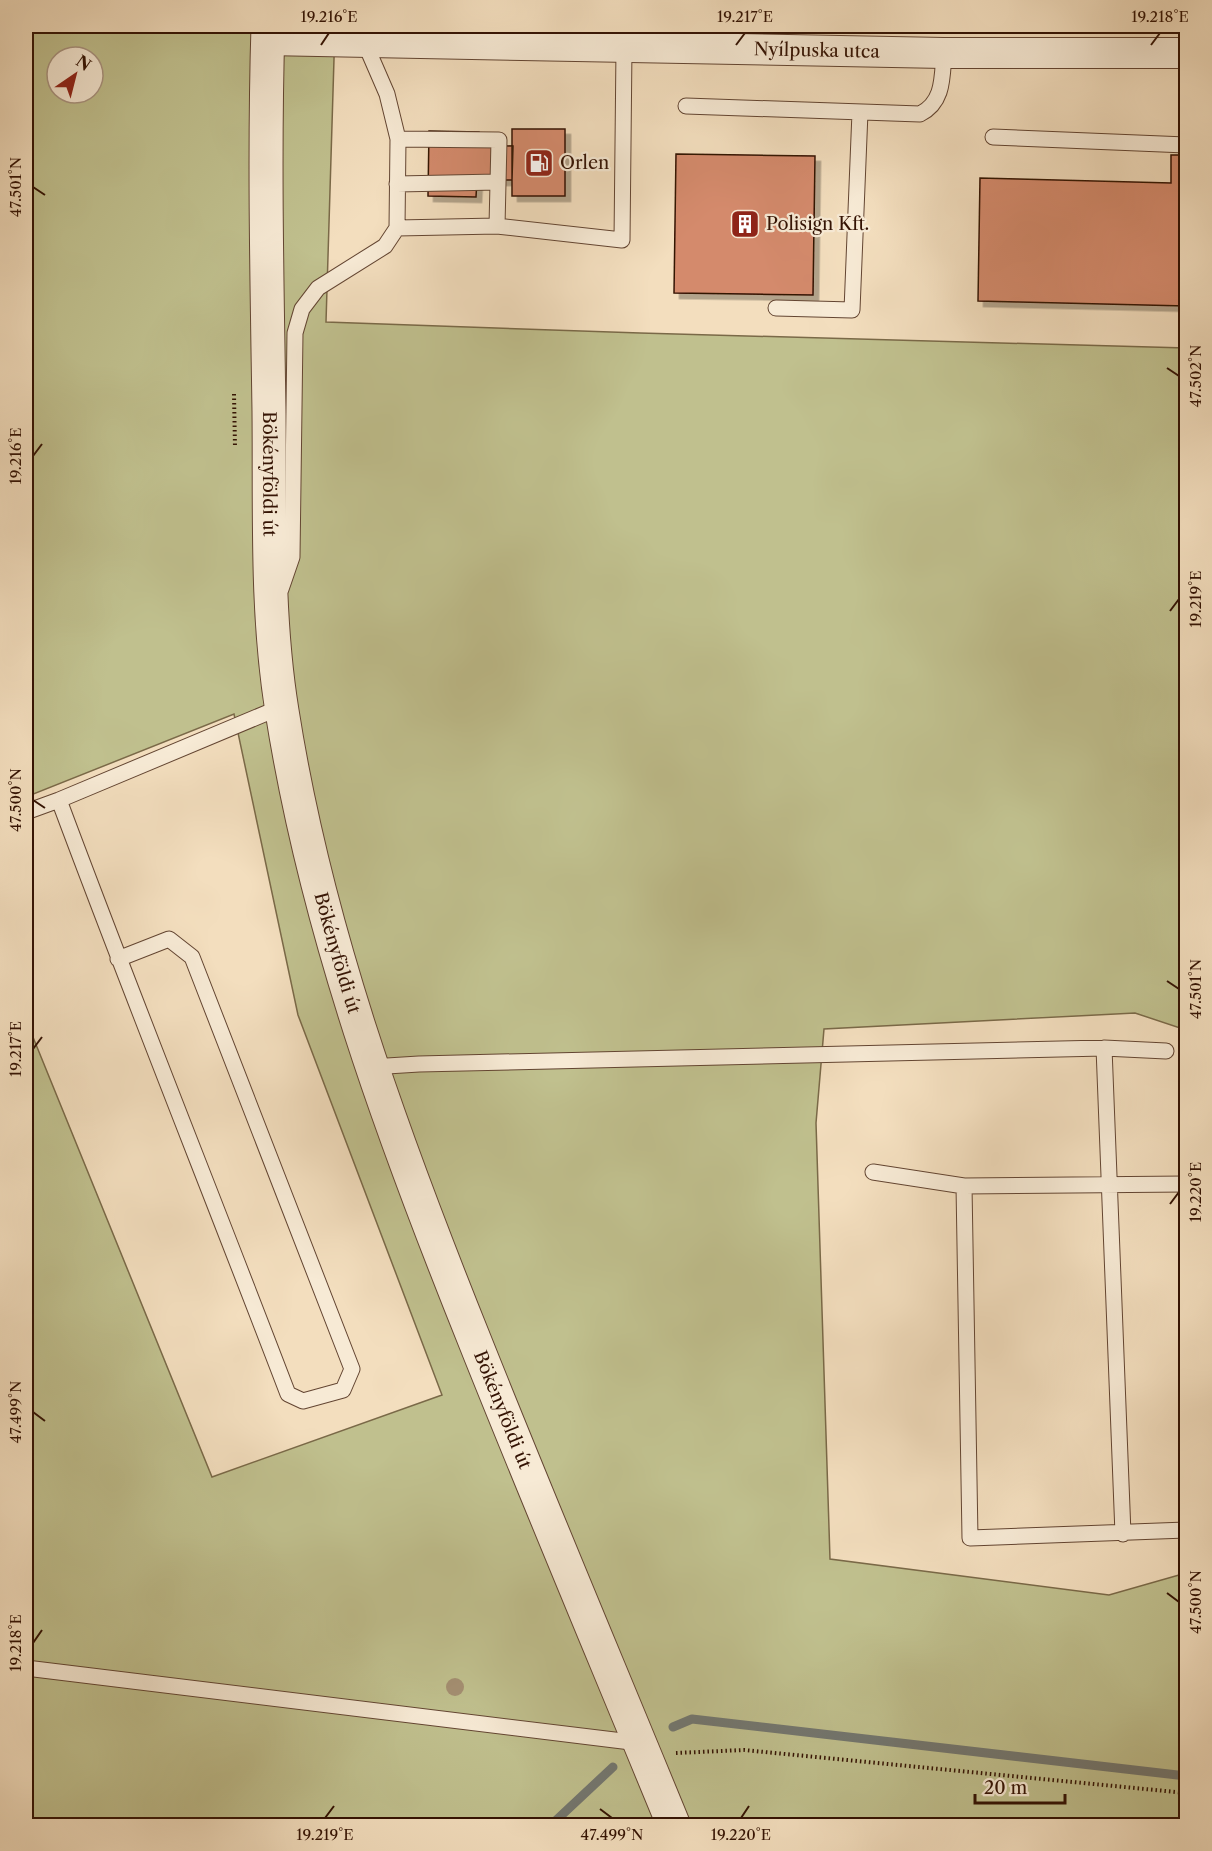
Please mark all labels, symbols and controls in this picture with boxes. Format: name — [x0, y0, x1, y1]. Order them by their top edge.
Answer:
text: 19.216°E — [300, 7, 358, 26]
text: 19.217°E — [717, 7, 773, 26]
text: 19.218°E — [1131, 7, 1189, 26]
street label: Nyílpuska utca — [754, 38, 881, 63]
north arrow — [45, 45, 105, 105]
text: N — [72, 51, 95, 75]
fuel station icon: Orlen — [523, 147, 555, 179]
place label: Orlen — [560, 152, 609, 174]
text: 47.501°N — [6, 157, 25, 217]
building icon: Polisign Kft. — [729, 208, 761, 240]
place label: Polisign Kft. — [766, 213, 869, 235]
text: 47.502°N — [1186, 345, 1205, 407]
street label: Bökényföldi út — [258, 411, 280, 537]
text: 19.216°E — [6, 427, 25, 485]
text: 19.219°E — [1186, 570, 1205, 628]
text: 47.500°N — [6, 768, 25, 832]
street label: Bökényföldi út — [309, 890, 365, 1017]
text: 47.501°N — [1186, 959, 1205, 1019]
text: 19.217°E — [6, 1021, 25, 1077]
text: 19.220°E — [1186, 1162, 1205, 1222]
street label: Bökényföldi út — [469, 1347, 536, 1473]
text: 47.499°N — [6, 1381, 25, 1443]
text: 47.500°N — [1186, 1570, 1205, 1634]
text: 19.218°E — [6, 1614, 25, 1672]
scale bar — [975, 1767, 1065, 1805]
text: 20 m — [984, 1777, 1028, 1799]
text: 19.219°E — [296, 1825, 354, 1844]
text: 47.499°N — [581, 1825, 643, 1844]
text: 19.220°E — [711, 1825, 771, 1844]

